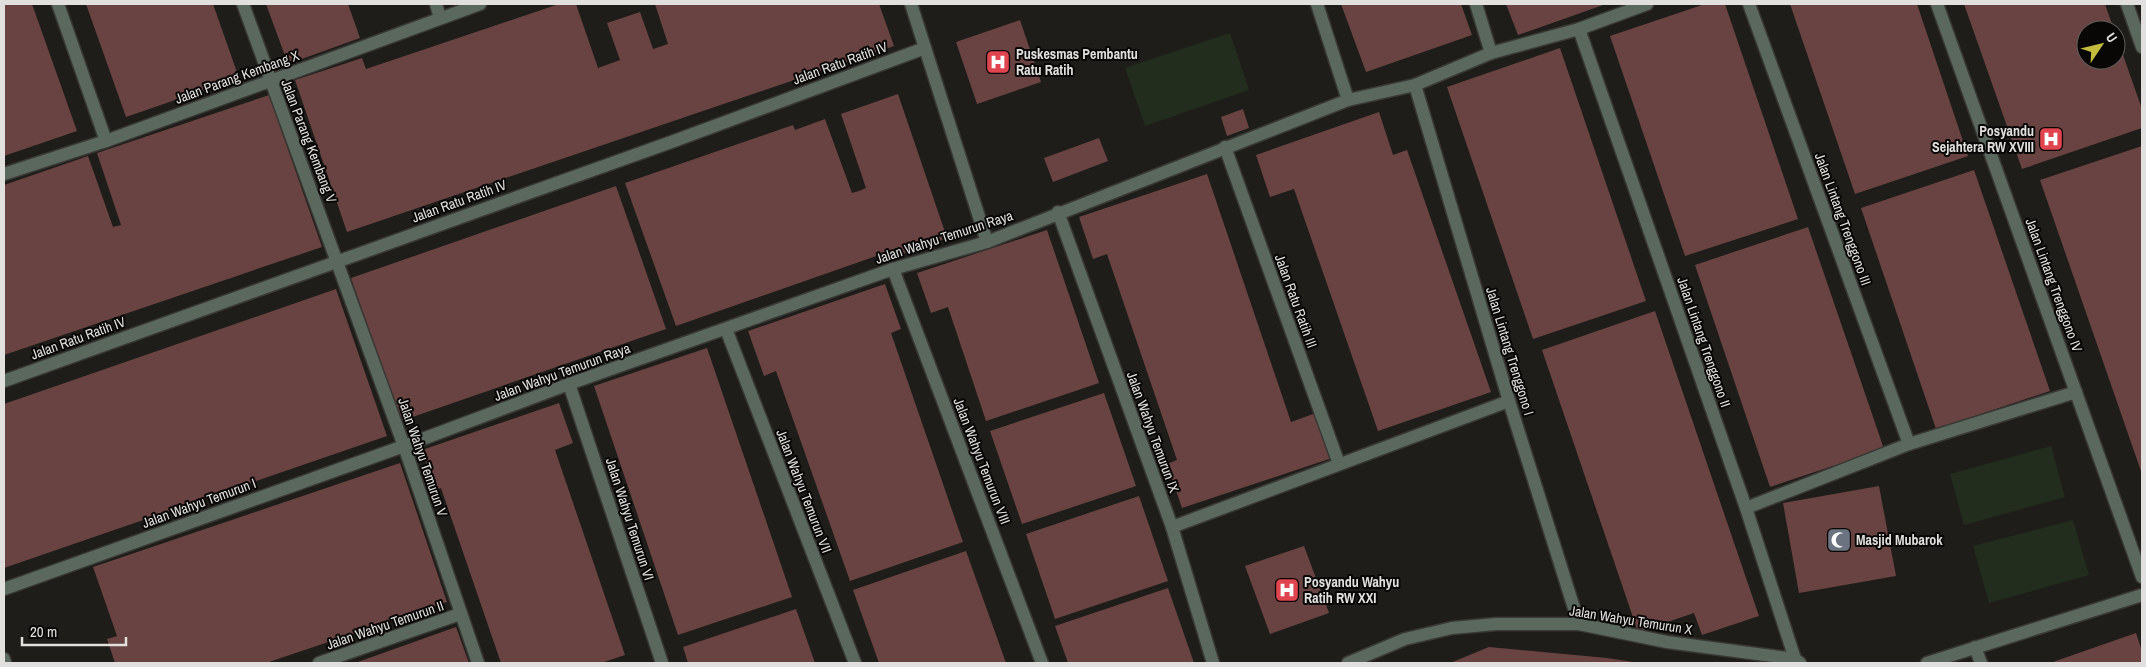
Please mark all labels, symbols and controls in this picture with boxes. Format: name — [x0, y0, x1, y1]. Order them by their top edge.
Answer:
north arrow — [2076, 20, 2126, 70]
text: U — [2102, 29, 2121, 46]
street label: Jalan Ratu Ratih IV — [790, 37, 890, 88]
place label: Puskesmas Pembantu Ratu Ratih — [1016, 45, 1138, 79]
street label: Jalan Parang Kembang X — [172, 46, 302, 108]
hospital icon: Puskesmas Pembantu Ratu Ratih — [985, 49, 1011, 75]
street label: Jalan Parang Kembang V — [277, 77, 341, 206]
place label: Posyandu Sejahtera RW XVIII — [1932, 122, 2034, 156]
hospital icon: Posyandu Sejahtera RW XVIII — [2038, 126, 2064, 152]
street label: Jalan Lintang Trenggono III — [1811, 150, 1875, 288]
street label: Jalan Ratu Ratih IV — [409, 175, 509, 226]
street label: Jalan Wahyu Temurun Raya — [873, 206, 1016, 268]
street label: Jalan Lintang Trenggono IV — [2021, 216, 2087, 355]
street label: Jalan Ratu Ratih III — [1271, 252, 1321, 350]
street label: Jalan Lintang Trenggono II — [1673, 274, 1735, 410]
street label: Jalan Lintang Trenggono I — [1482, 285, 1538, 417]
street label: Jalan Ratu Ratih IV — [28, 312, 128, 363]
street label: Jalan Wahyu Temurun Raya — [491, 339, 633, 405]
street label: Jalan Wahyu Temurun IX — [1123, 369, 1183, 495]
street label: Jalan Wahyu Temurun V — [394, 395, 452, 519]
street label: Jalan Wahyu Temurun VIII — [950, 395, 1014, 527]
street label: Jalan Wahyu Temurun VII — [772, 427, 836, 555]
street label: Jalan Wahyu Temurun VI — [602, 456, 658, 582]
street label: Jalan Wahyu Temurun I — [140, 474, 258, 532]
mosque icon: Masjid Mubarok — [1826, 527, 1852, 553]
place label: Masjid Mubarok — [1856, 531, 1943, 549]
place label: Posyandu Wahyu Ratih RW XXI — [1304, 573, 1399, 607]
hospital icon: Posyandu Wahyu Ratih RW XXI — [1274, 577, 1300, 603]
street label: Jalan Wahyu Temurun II — [324, 596, 446, 654]
street label: Jalan Wahyu Temurun X — [1568, 601, 1694, 639]
scale bar — [22, 614, 126, 646]
text: 20 m — [30, 621, 57, 642]

